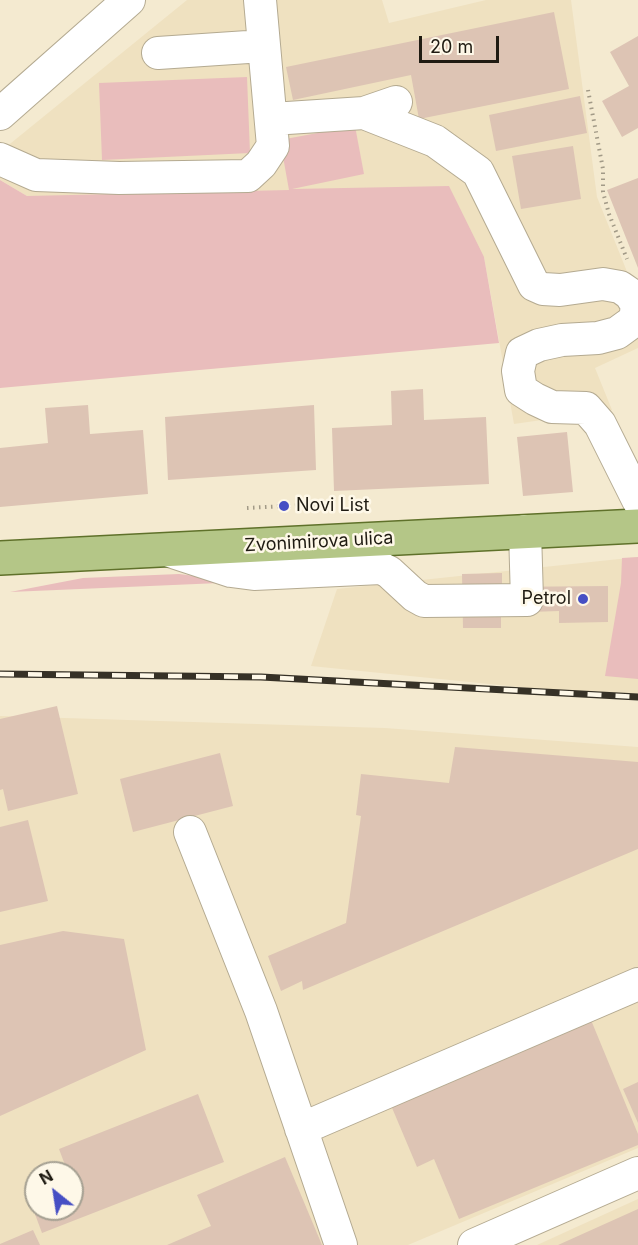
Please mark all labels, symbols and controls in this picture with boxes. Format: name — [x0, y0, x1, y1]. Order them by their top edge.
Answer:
scale bar — [422, 24, 502, 62]
text: 20 m — [430, 36, 473, 57]
place label: Novi List — [296, 495, 369, 517]
marker: Novi List — [277, 499, 291, 513]
street label: Zvonimirova ulica — [244, 527, 394, 557]
place label: Petrol — [522, 588, 571, 610]
marker: Petrol — [576, 592, 590, 606]
north arrow — [24, 1161, 84, 1221]
text: N — [36, 1165, 56, 1189]

